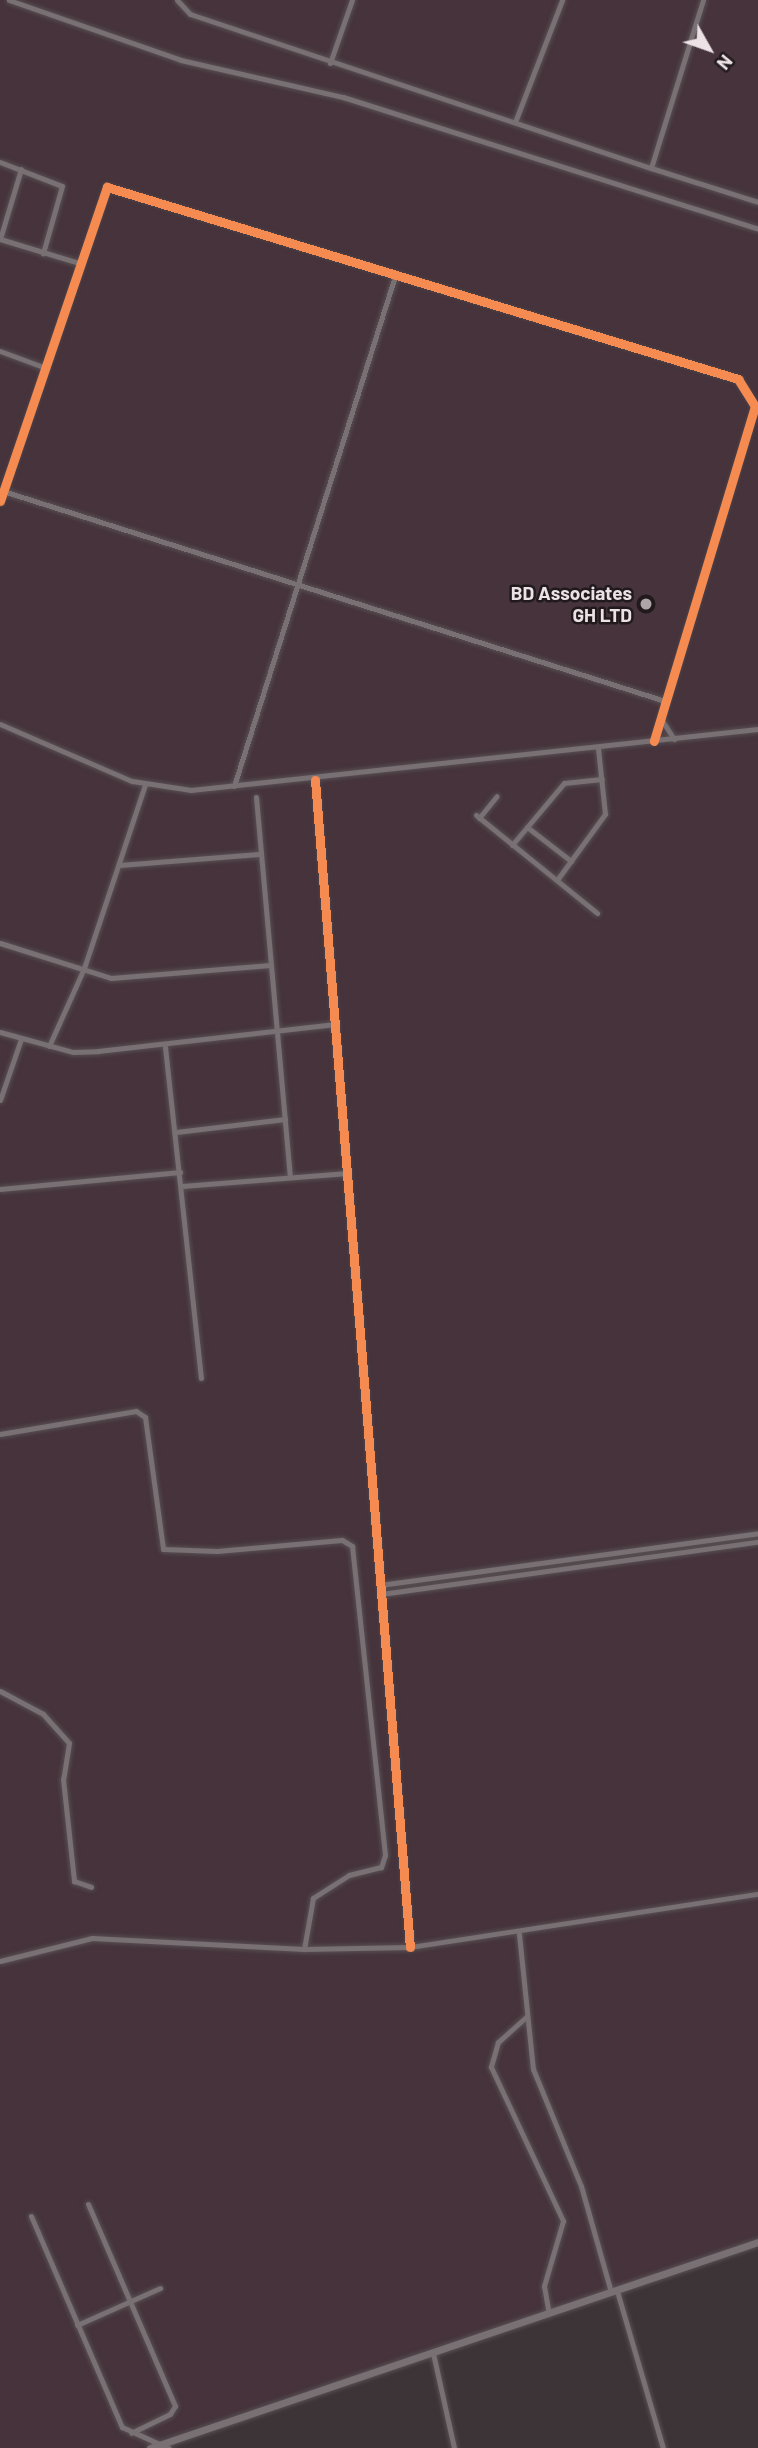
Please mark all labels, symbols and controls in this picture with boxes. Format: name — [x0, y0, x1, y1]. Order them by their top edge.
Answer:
north arrow — [674, 14, 744, 84]
text: N — [713, 51, 738, 75]
place label: BD Associates GH LTD — [511, 582, 632, 626]
marker: BD Associates GH LTD — [638, 596, 654, 612]

